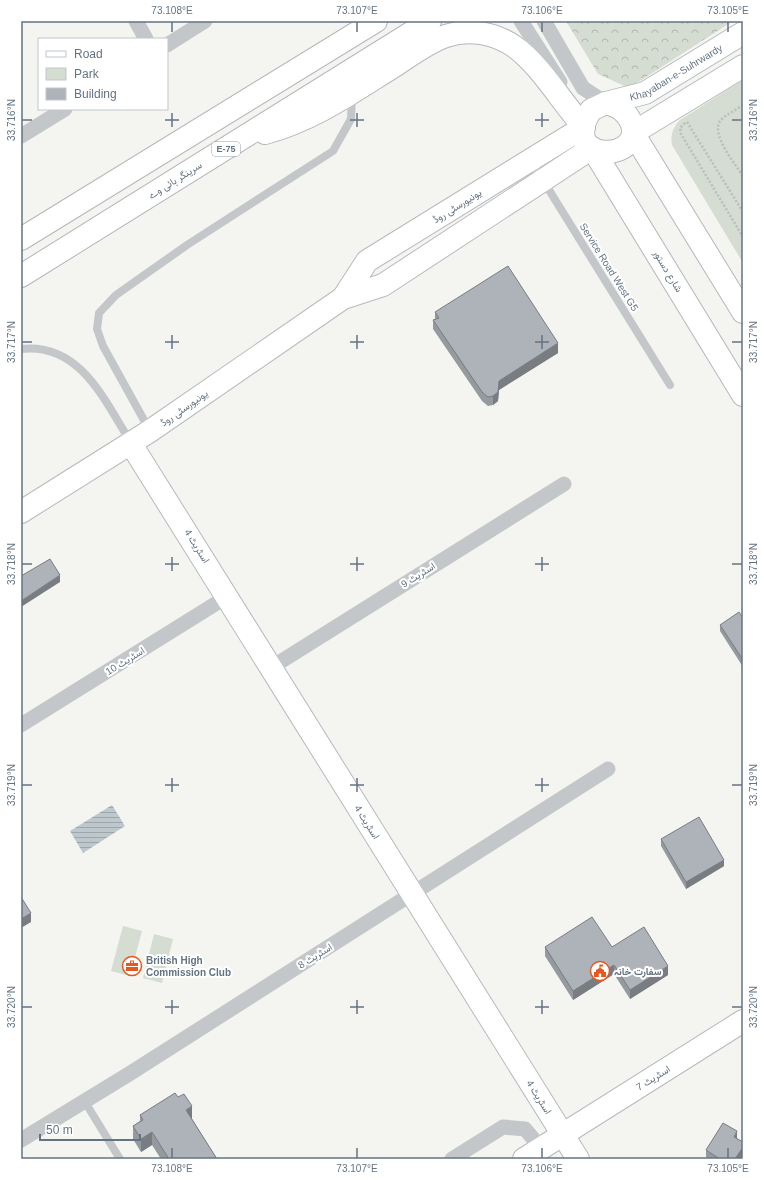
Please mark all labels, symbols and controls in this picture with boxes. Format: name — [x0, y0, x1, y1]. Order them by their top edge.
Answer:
text: 73.108°E — [151, 5, 193, 16]
text: 73.107°E — [336, 5, 378, 16]
text: 73.106°E — [521, 5, 563, 16]
text: 73.105°E — [707, 5, 749, 16]
legend — [38, 38, 168, 110]
street label: Khayaban-e-Suhrwardy — [628, 42, 724, 102]
text: Road — [74, 47, 103, 61]
text: Park — [74, 67, 100, 81]
text: Building — [74, 87, 117, 101]
text: 33.716°N — [6, 99, 17, 141]
text: 33.716°N — [748, 99, 759, 141]
road number: E-75 — [212, 142, 240, 156]
street label: سرینگر ہائی وے — [146, 159, 204, 202]
street label: یونیورسٹی روڈ — [431, 187, 484, 226]
street label: Service Road West G5 — [577, 221, 641, 313]
street label: شارع دستور — [650, 247, 685, 295]
text: 33.717°N — [6, 321, 17, 363]
text: 33.717°N — [748, 321, 759, 363]
street label: یونیورسٹی روڈ — [158, 387, 211, 429]
street label: اسٹریٹ 4 — [181, 527, 212, 566]
text: 33.718°N — [6, 543, 17, 585]
text: 33.718°N — [748, 543, 759, 585]
street label: اسٹریٹ 9 — [399, 560, 438, 591]
street label: اسٹریٹ 10 — [104, 645, 147, 678]
text: 33.719°N — [6, 764, 17, 806]
text: 33.719°N — [748, 764, 759, 806]
street label: اسٹریٹ 4 — [351, 803, 382, 842]
street label: اسٹریٹ 8 — [296, 941, 335, 972]
office icon: British High Commission Club — [121, 955, 143, 977]
place label: British High Commission Club — [146, 955, 231, 978]
public building icon: سفارت خانہ — [589, 960, 611, 982]
place label: سفارت خانہ — [614, 966, 662, 978]
text: 33.720°N — [6, 986, 17, 1028]
text: 33.720°N — [748, 986, 759, 1028]
street label: اسٹریٹ 7 — [634, 1063, 673, 1094]
street label: اسٹریٹ 4 — [523, 1078, 554, 1117]
scale bar — [40, 1116, 140, 1142]
text: 50 m — [46, 1123, 73, 1137]
text: 73.108°E — [151, 1163, 193, 1174]
text: 73.107°E — [336, 1163, 378, 1174]
text: 73.106°E — [521, 1163, 563, 1174]
text: 73.105°E — [707, 1163, 749, 1174]

